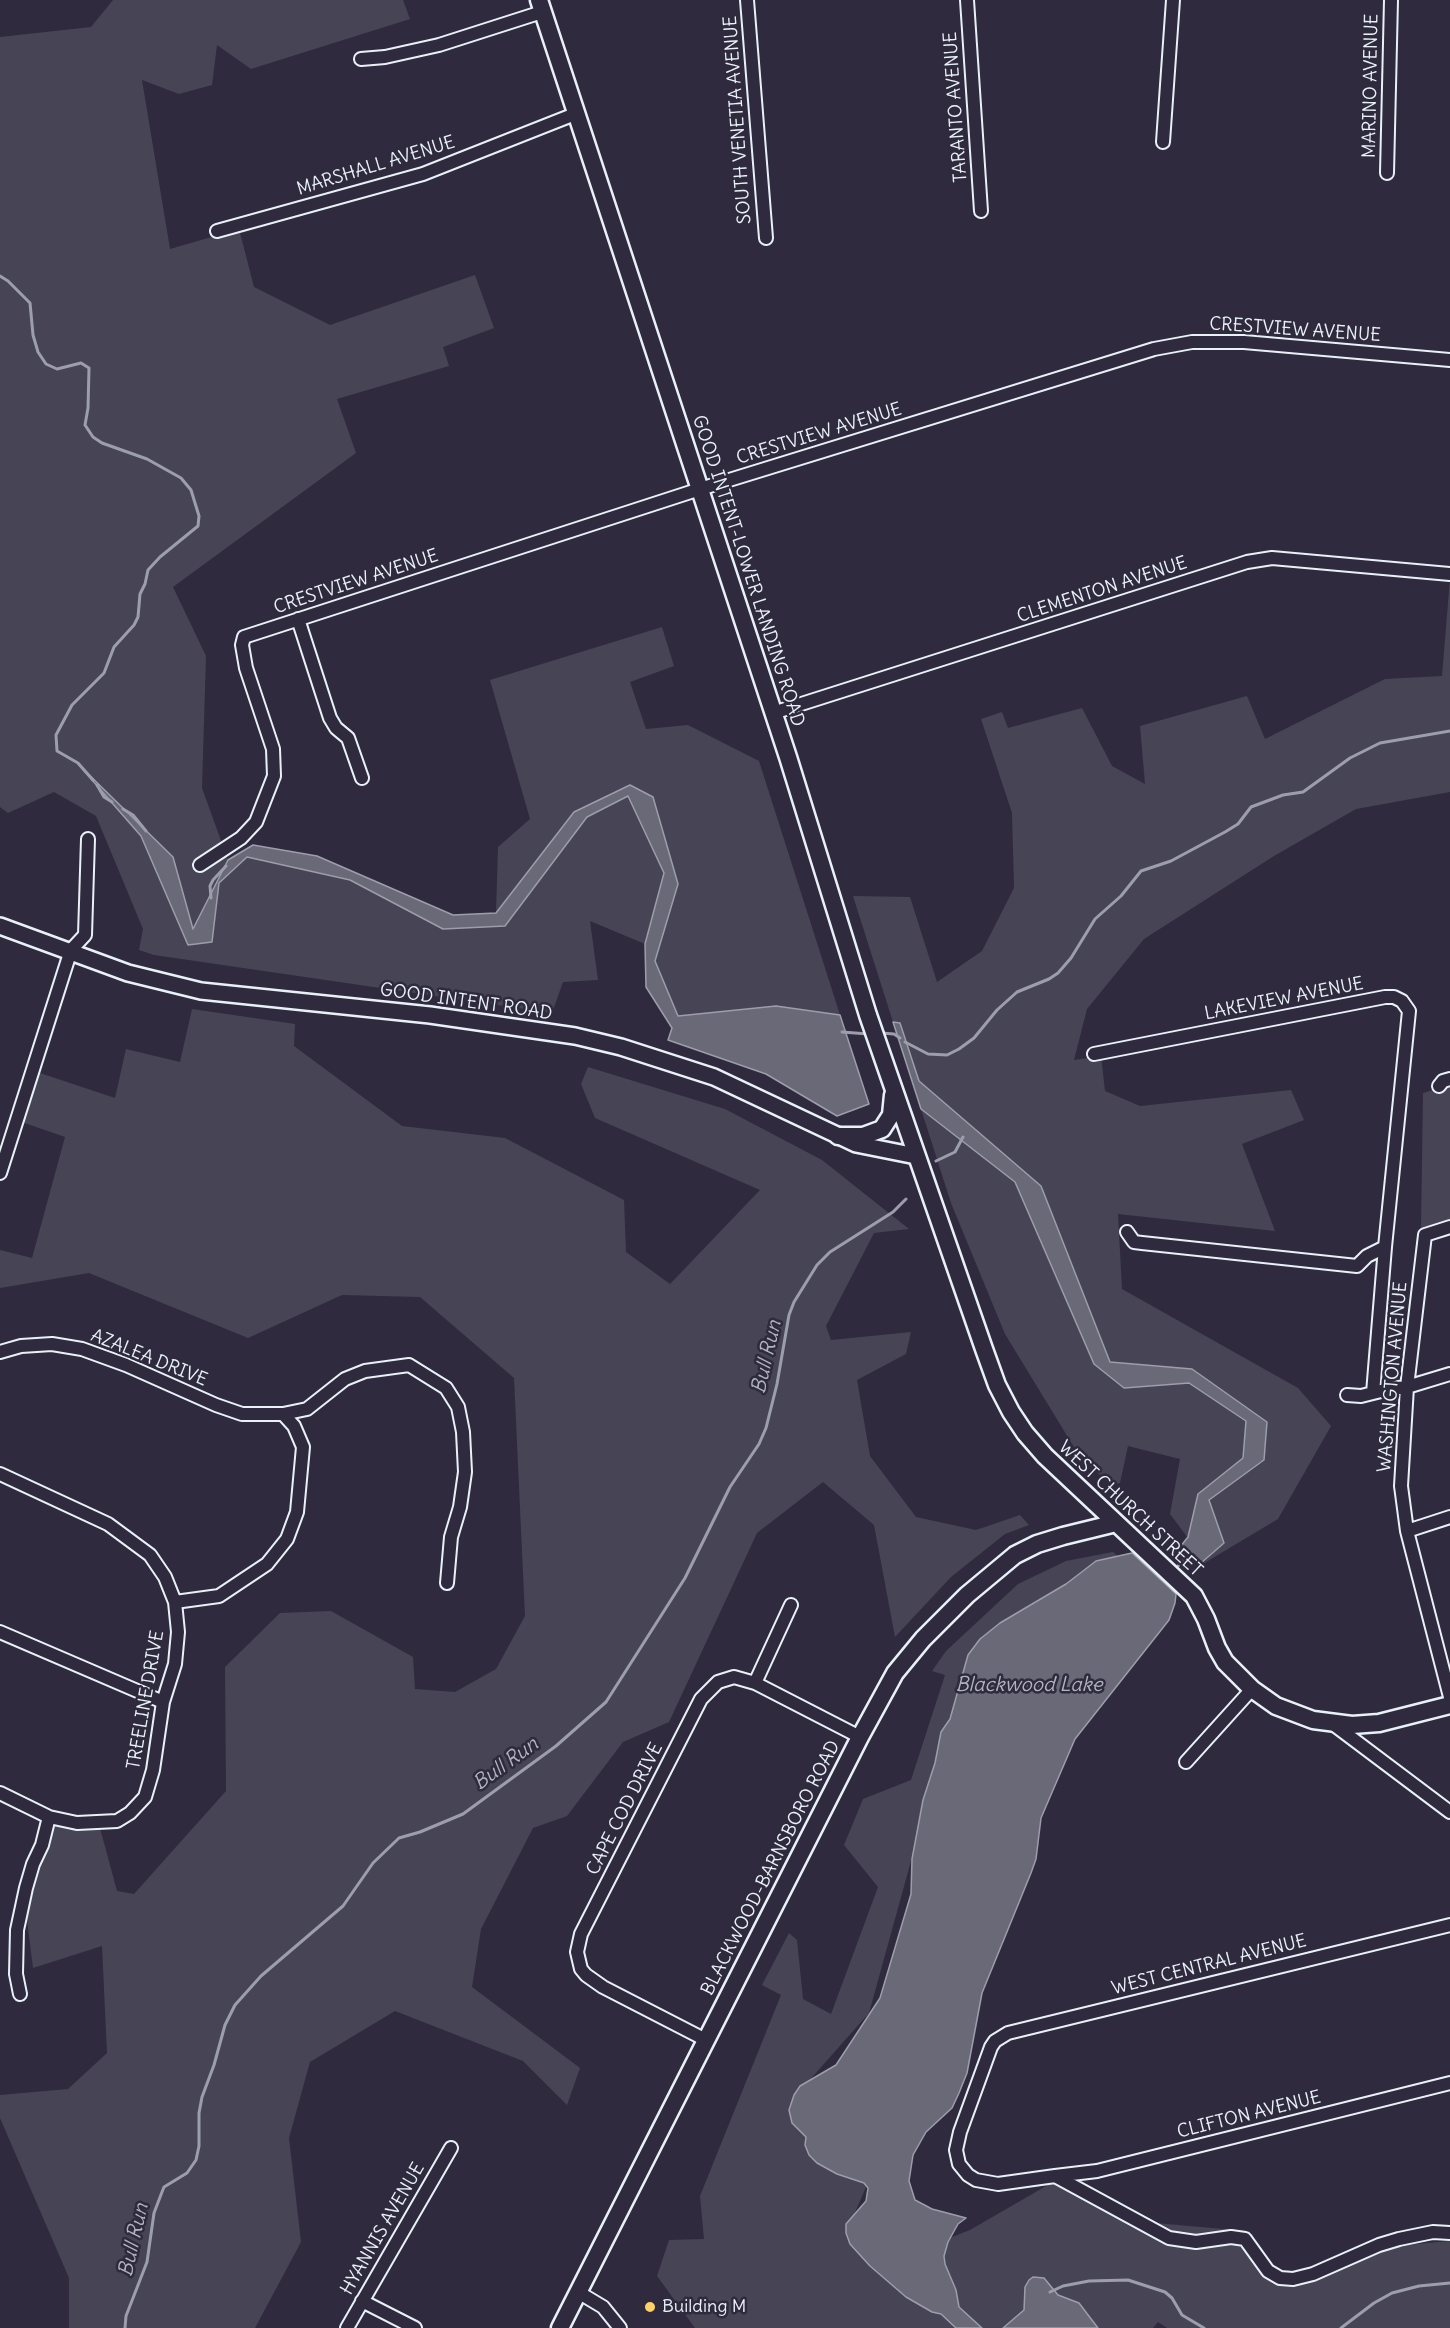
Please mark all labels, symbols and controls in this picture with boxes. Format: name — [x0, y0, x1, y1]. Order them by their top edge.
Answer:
street label: MARINO AVENUE — [1359, 14, 1383, 158]
street label: SOUTH VENETIA AVENUE — [720, 15, 756, 225]
street label: TARANTO AVENUE — [940, 31, 972, 183]
street label: MARSHALL AVENUE — [294, 132, 458, 200]
street label: CRESTVIEW AVENUE — [1209, 313, 1381, 347]
street label: CRESTVIEW AVENUE — [734, 399, 904, 469]
street label: GOOD INTENT-LOWER LANDING ROAD — [687, 413, 809, 729]
street label: CRESTVIEW AVENUE — [271, 545, 441, 619]
street label: CLEMENTON AVENUE — [1014, 552, 1190, 628]
street label: LAKEVIEW AVENUE — [1203, 973, 1365, 1025]
street label: GOOD INTENT ROAD — [378, 979, 554, 1025]
street label: WASHINGTON AVENUE — [1374, 1281, 1412, 1473]
water label: Bull Run — [747, 1318, 787, 1396]
street label: AZALEA DRIVE — [88, 1325, 210, 1391]
street label: WEST CHURCH STREET — [1054, 1437, 1206, 1581]
street label: TREELINE DRIVE — [123, 1629, 169, 1771]
water label: Blackwood Lake — [956, 1673, 1102, 1697]
water label: Bull Run — [469, 1732, 543, 1796]
street label: BLACKWOOD-BARNSBORO ROAD — [697, 1737, 845, 1999]
street label: CAPE COD DRIVE — [582, 1739, 668, 1879]
street label: WEST CENTRAL AVENUE — [1109, 1930, 1309, 2000]
street label: CLIFTON AVENUE — [1175, 2087, 1323, 2143]
street label: HYANNIS AVENUE — [336, 2159, 430, 2299]
water label: Bull Run — [114, 2201, 154, 2279]
place label: Building M — [662, 2296, 746, 2318]
marker: Building M — [643, 2300, 657, 2314]

